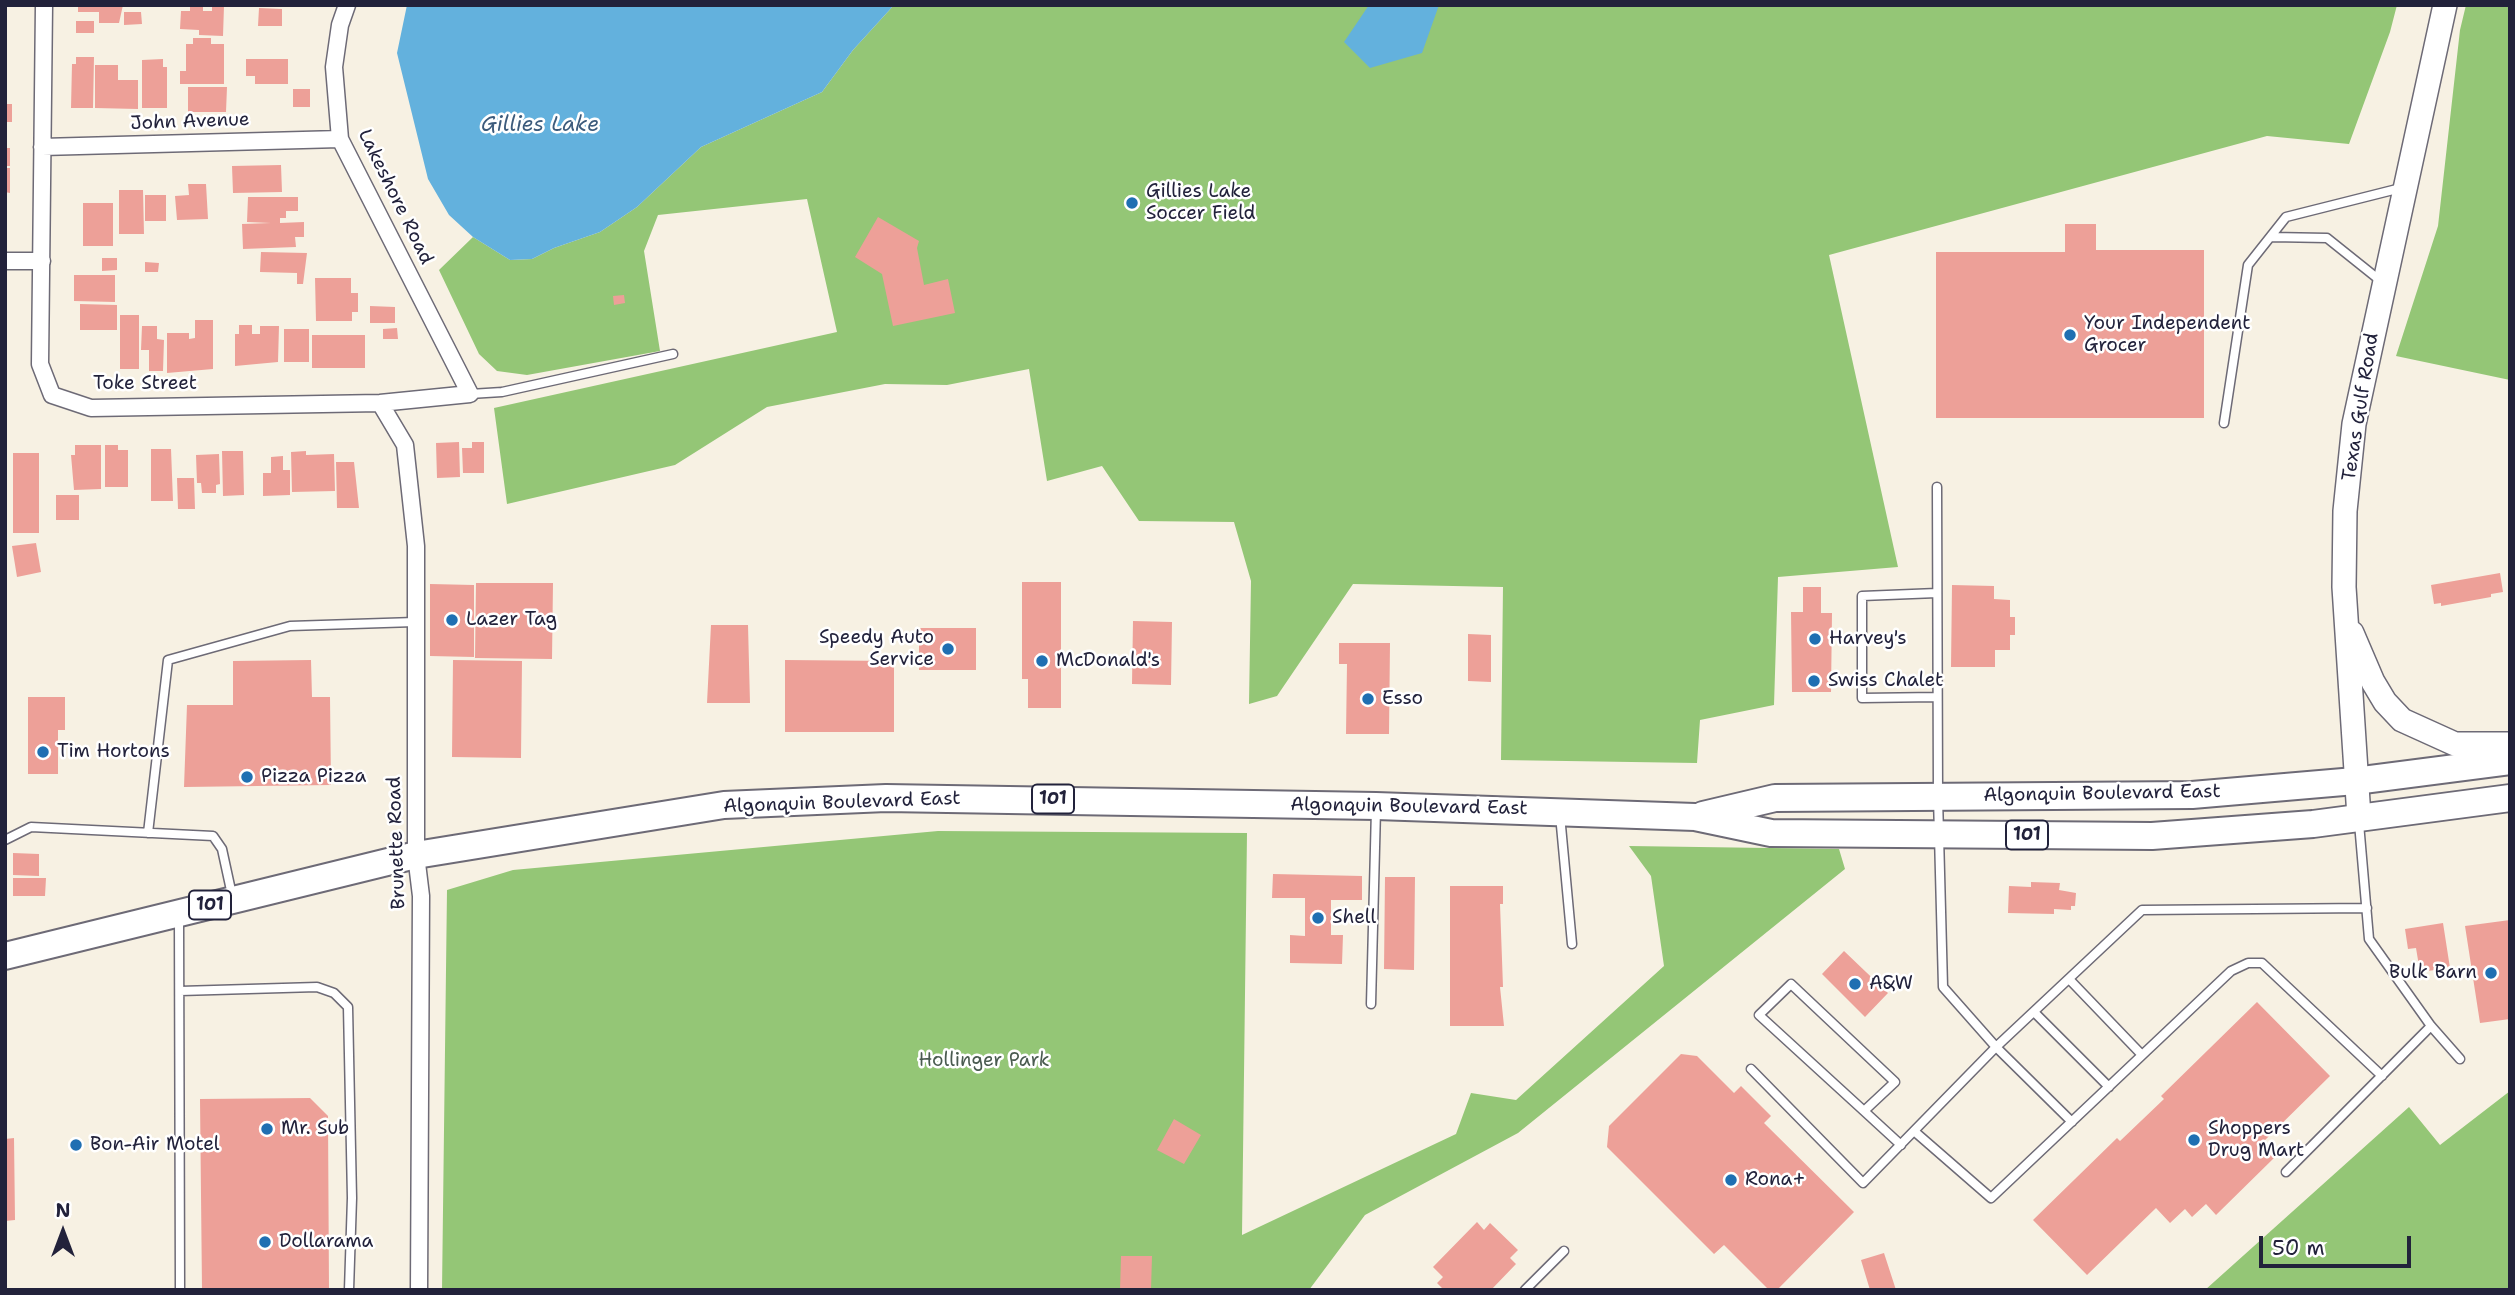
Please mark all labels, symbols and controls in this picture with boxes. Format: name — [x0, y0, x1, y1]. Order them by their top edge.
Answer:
street label: John Avenue — [130, 109, 250, 135]
water label: Gillies Lake — [481, 113, 599, 139]
street label: Lakeshore Road — [352, 126, 438, 268]
place label: Gillies Lake Soccer Field — [1146, 181, 1256, 225]
marker: Gillies Lake Soccer Field — [1124, 195, 1140, 211]
place label: Your Independent Grocer — [2084, 313, 2251, 357]
marker: Your Independent Grocer — [2062, 327, 2078, 343]
street label: Texas Gulf Road — [2338, 331, 2384, 483]
street label: Toke Street — [93, 373, 197, 395]
place label: Lazer Tag — [466, 609, 557, 631]
marker: Lazer Tag — [444, 612, 460, 628]
place label: Speedy Auto Service — [819, 627, 934, 671]
place label: Harvey's — [1829, 628, 1907, 650]
marker: Harvey's — [1807, 631, 1823, 647]
marker: Speedy Auto Service — [940, 641, 956, 657]
place label: McDonald's — [1056, 650, 1160, 672]
marker: McDonald's — [1034, 653, 1050, 669]
place label: Swiss Chalet — [1828, 670, 1943, 692]
marker: Swiss Chalet — [1806, 673, 1822, 689]
place label: Esso — [1382, 688, 1423, 710]
marker: Esso — [1360, 691, 1376, 707]
place label: Tim Hortons — [57, 741, 170, 763]
marker: Tim Hortons — [35, 744, 51, 760]
place label: Pizza Pizza — [261, 766, 366, 788]
marker: Pizza Pizza — [239, 769, 255, 785]
street label: Brunette Road — [383, 776, 411, 910]
street label: Algonquin Boulevard East — [1983, 781, 2221, 807]
road number: 101 — [1032, 784, 1074, 814]
street label: Algonquin Boulevard East — [723, 787, 961, 819]
street label: Algonquin Boulevard East — [1290, 794, 1528, 820]
road number: 101 — [2006, 820, 2048, 850]
road number: 101 — [189, 890, 231, 920]
place label: Shell — [1332, 907, 1376, 929]
marker: Shell — [1310, 910, 1326, 926]
place label: Bulk Barn — [2389, 962, 2477, 984]
marker: Bulk Barn — [2483, 965, 2499, 981]
place label: A&W — [1869, 973, 1913, 995]
marker: A&W — [1847, 976, 1863, 992]
park label: Hollinger Park — [918, 1050, 1050, 1072]
place label: Mr. Sub — [281, 1118, 349, 1140]
place label: Shoppers Drug Mart — [2208, 1118, 2304, 1162]
marker: Mr. Sub — [259, 1121, 275, 1137]
marker: Shoppers Drug Mart — [2186, 1132, 2202, 1148]
place label: Bon-Air Motel — [90, 1134, 219, 1156]
marker: Bon-Air Motel — [68, 1137, 84, 1153]
place label: Rona+ — [1745, 1169, 1806, 1191]
marker: Rona+ — [1723, 1172, 1739, 1188]
north arrow — [28, 1197, 98, 1267]
text: N — [55, 1198, 71, 1223]
scale bar — [2263, 1222, 2415, 1266]
place label: Dollarama — [279, 1231, 373, 1253]
marker: Dollarama — [257, 1234, 273, 1250]
text: 50 m — [2272, 1234, 2325, 1262]

